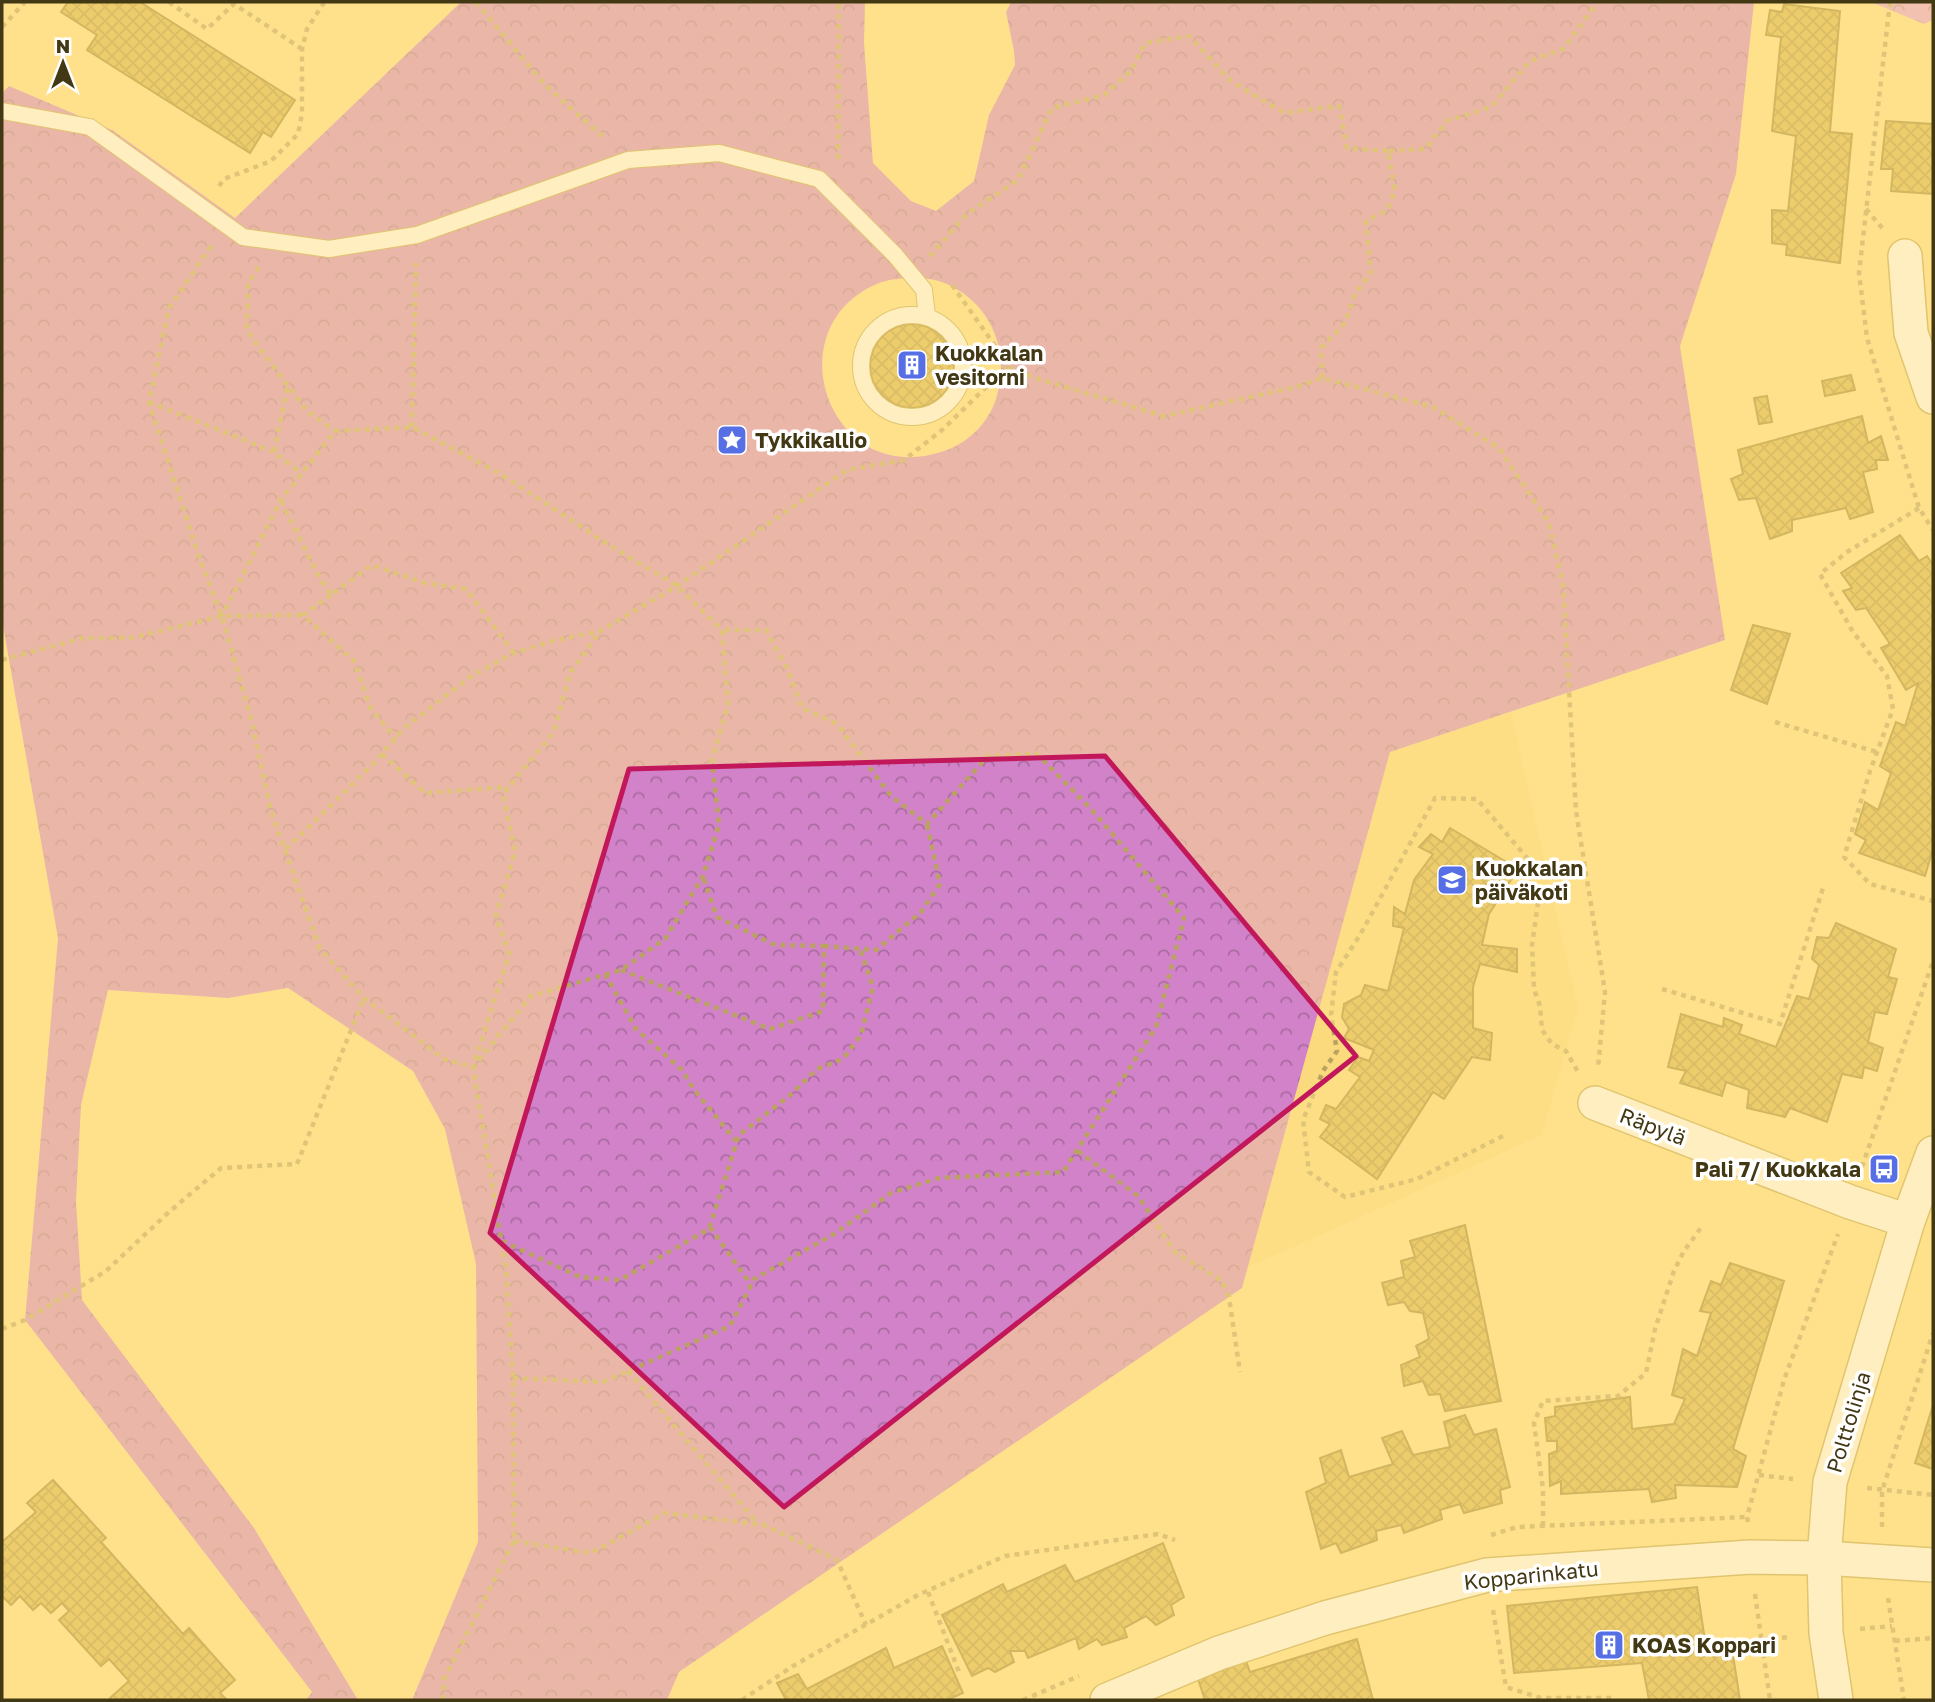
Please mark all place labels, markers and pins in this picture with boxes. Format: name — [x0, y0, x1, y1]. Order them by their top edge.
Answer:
place label: Kuokkalan vesitorni — [935, 340, 1043, 390]
building icon: Kuokkalan vesitorni — [895, 348, 929, 382]
place icon: Tykkikallio — [715, 423, 749, 457]
place label: Tykkikallio — [755, 427, 867, 453]
place label: Kuokkalan päiväkoti — [1475, 855, 1583, 905]
school or university icon: Kuokkalan päiväkoti — [1435, 863, 1469, 897]
bus stop icon: Pali 7/ Kuokkala — [1867, 1152, 1901, 1186]
place label: Pali 7/ Kuokkala — [1695, 1156, 1861, 1182]
building icon: KOAS Koppari — [1592, 1628, 1626, 1662]
place label: KOAS Koppari — [1632, 1632, 1776, 1658]

